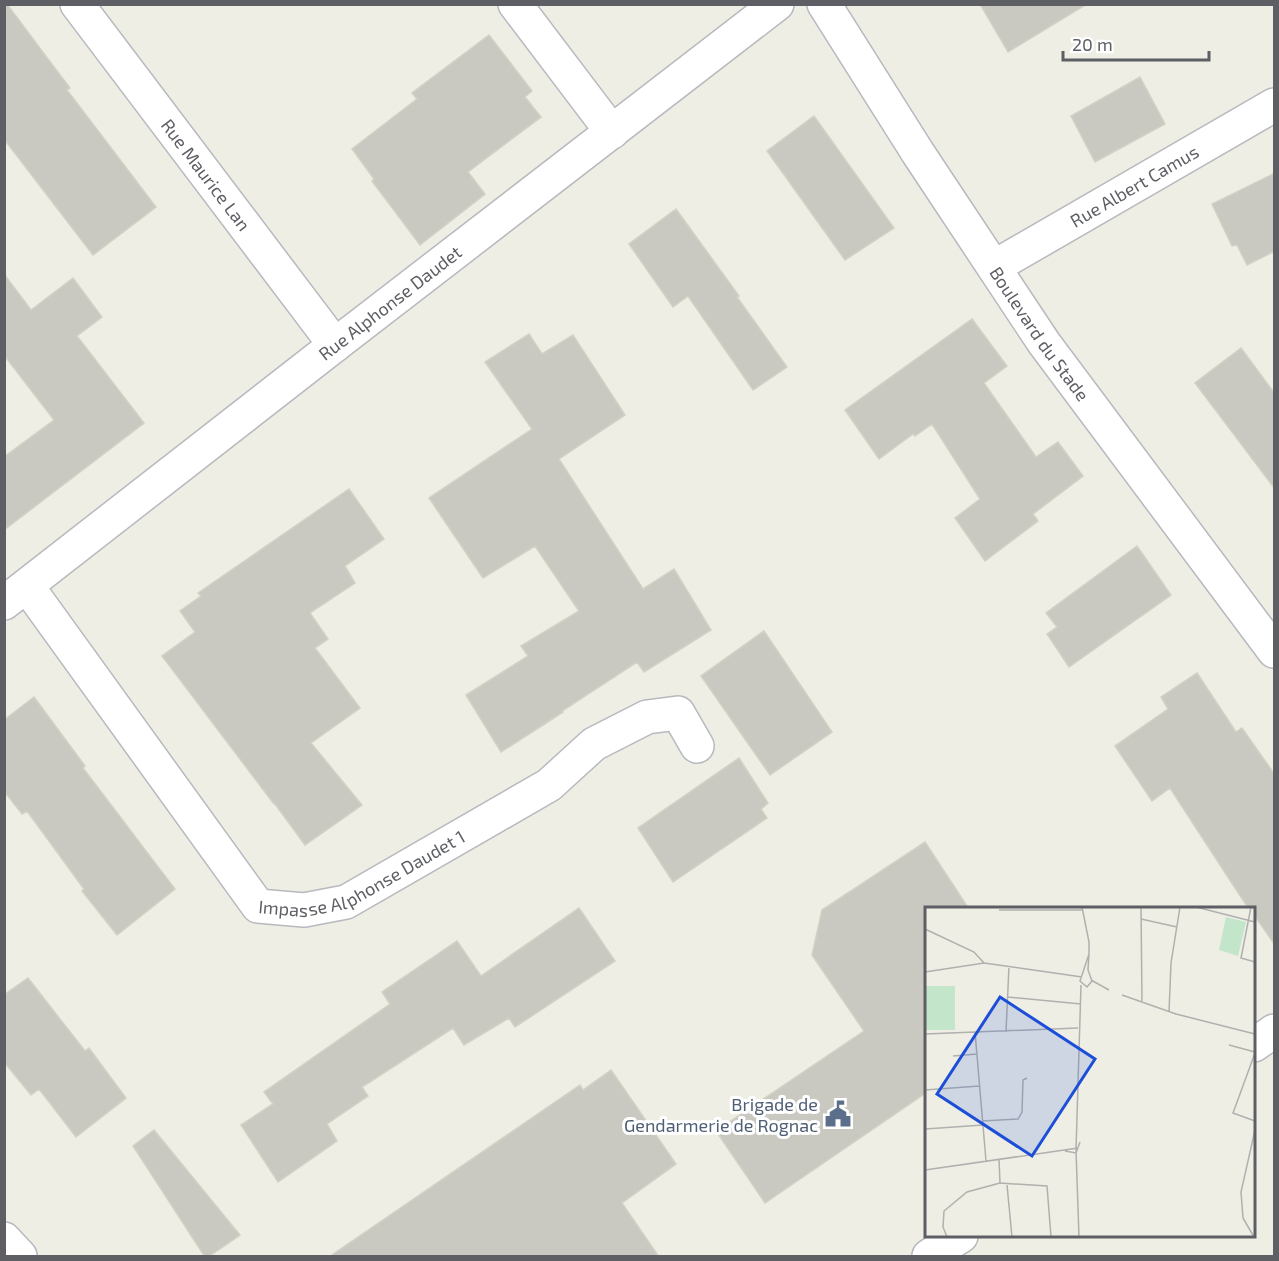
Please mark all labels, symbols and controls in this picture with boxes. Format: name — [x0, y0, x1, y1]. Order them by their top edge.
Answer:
scale bar — [1063, 24, 1208, 62]
text: 20 m — [1072, 33, 1113, 55]
street label: Rue Maurice Lan — [157, 114, 256, 235]
street label: Rue Albert Camus — [1066, 140, 1202, 232]
street label: Rue Alphonse Daudet — [314, 241, 466, 365]
street label: Boulevard du Stade — [985, 262, 1094, 405]
street label: Impasse Alphonse Daudet 1 — [258, 825, 469, 921]
inset map — [925, 907, 1255, 1237]
place label: Brigade de Gendarmerie de Rognac — [624, 1093, 818, 1136]
public building icon: Brigade de Gendarmerie de Rognac — [823, 1099, 853, 1129]

